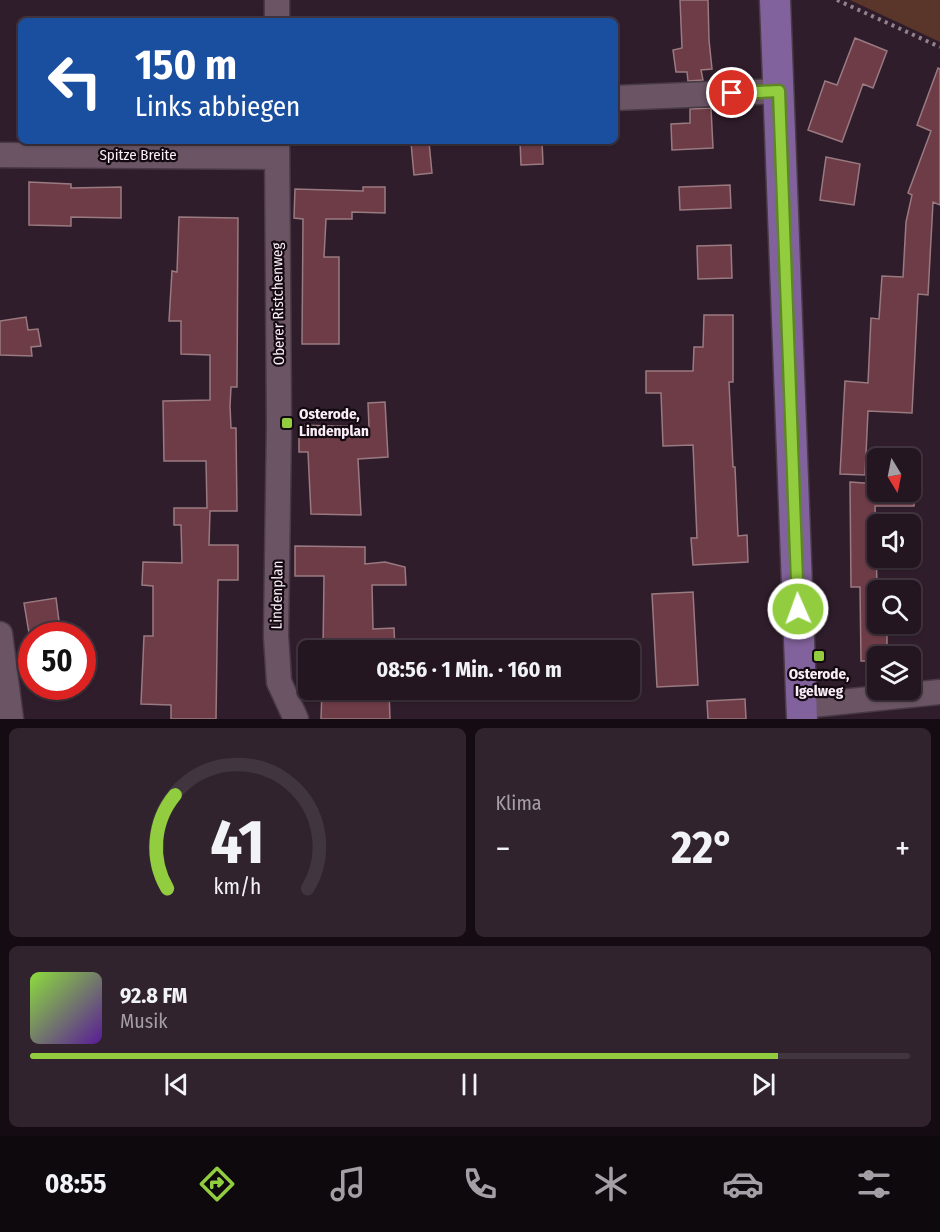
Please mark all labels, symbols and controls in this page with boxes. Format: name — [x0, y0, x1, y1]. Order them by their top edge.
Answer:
text: 150 m — [135, 40, 237, 90]
icon: left — [36, 42, 114, 120]
pin — [706, 67, 757, 118]
icon: arrive — [715, 76, 748, 109]
text: Links abbiegen — [135, 91, 300, 123]
street label: Spitze Breite — [99, 146, 177, 164]
street label: Oberer Ristchenweg — [268, 242, 288, 366]
place label: Osterode, Lindenplan — [299, 405, 369, 440]
marker: Osterode, Lindenplan — [280, 416, 294, 430]
north arrow — [867, 448, 921, 502]
map controls — [867, 448, 921, 700]
button: sound — [867, 514, 921, 568]
street label: Lindenplan — [267, 560, 287, 630]
position arrow — [766, 577, 830, 641]
button: search — [867, 580, 921, 634]
speed limit sign: 50 — [18, 622, 96, 700]
button: layers — [867, 646, 921, 700]
marker: Osterode, Igelweg — [812, 649, 826, 663]
text: 08:56 · 1 Min. · 160 m — [376, 656, 562, 683]
place label: Osterode, Igelweg — [789, 665, 849, 700]
text: Klima — [496, 791, 542, 815]
text: 41 — [210, 805, 264, 880]
text: 22° — [671, 821, 734, 875]
text: − — [496, 829, 510, 869]
text: + — [895, 829, 910, 869]
text: km/h — [213, 875, 261, 901]
text: 92.8 FM — [120, 982, 187, 1009]
text: Musik — [120, 1009, 168, 1033]
icon: previous — [160, 1068, 193, 1101]
icon: pause — [453, 1068, 486, 1101]
icon: next — [747, 1068, 780, 1101]
icon: directions — [196, 1163, 238, 1205]
icon: music — [327, 1163, 369, 1205]
icon: phone — [459, 1163, 501, 1205]
icon: climate — [590, 1163, 632, 1205]
icon: car — [722, 1163, 764, 1205]
icon: filters — [853, 1163, 895, 1205]
text: 08:55 — [45, 1168, 107, 1200]

